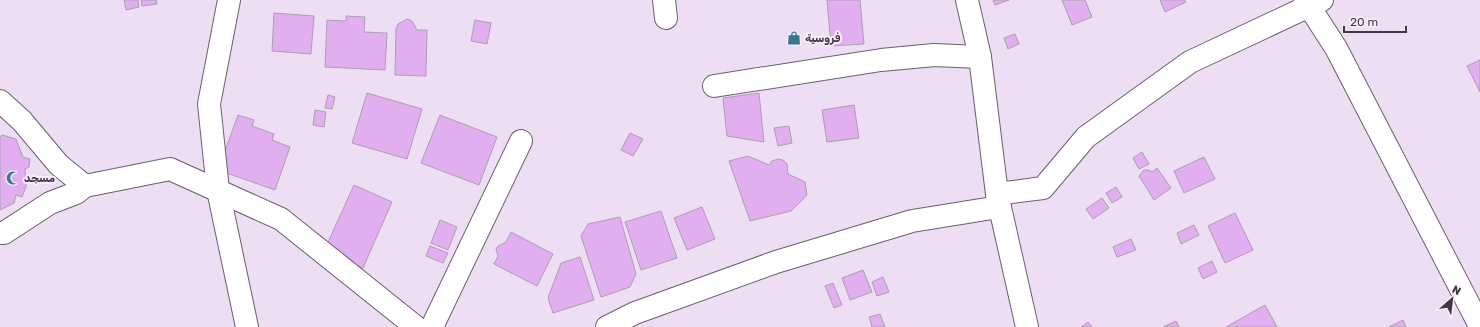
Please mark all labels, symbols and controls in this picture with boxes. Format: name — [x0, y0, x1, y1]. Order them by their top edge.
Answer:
scale bar — [1344, 8, 1406, 34]
text: 20 m — [1350, 15, 1378, 29]
shop icon: فروسية — [786, 30, 802, 46]
place label: فروسية — [805, 32, 841, 45]
mosque icon: مسجد — [5, 170, 21, 186]
place label: مسجد — [24, 172, 55, 185]
north arrow — [1432, 279, 1472, 319]
text: N — [1450, 283, 1463, 298]

